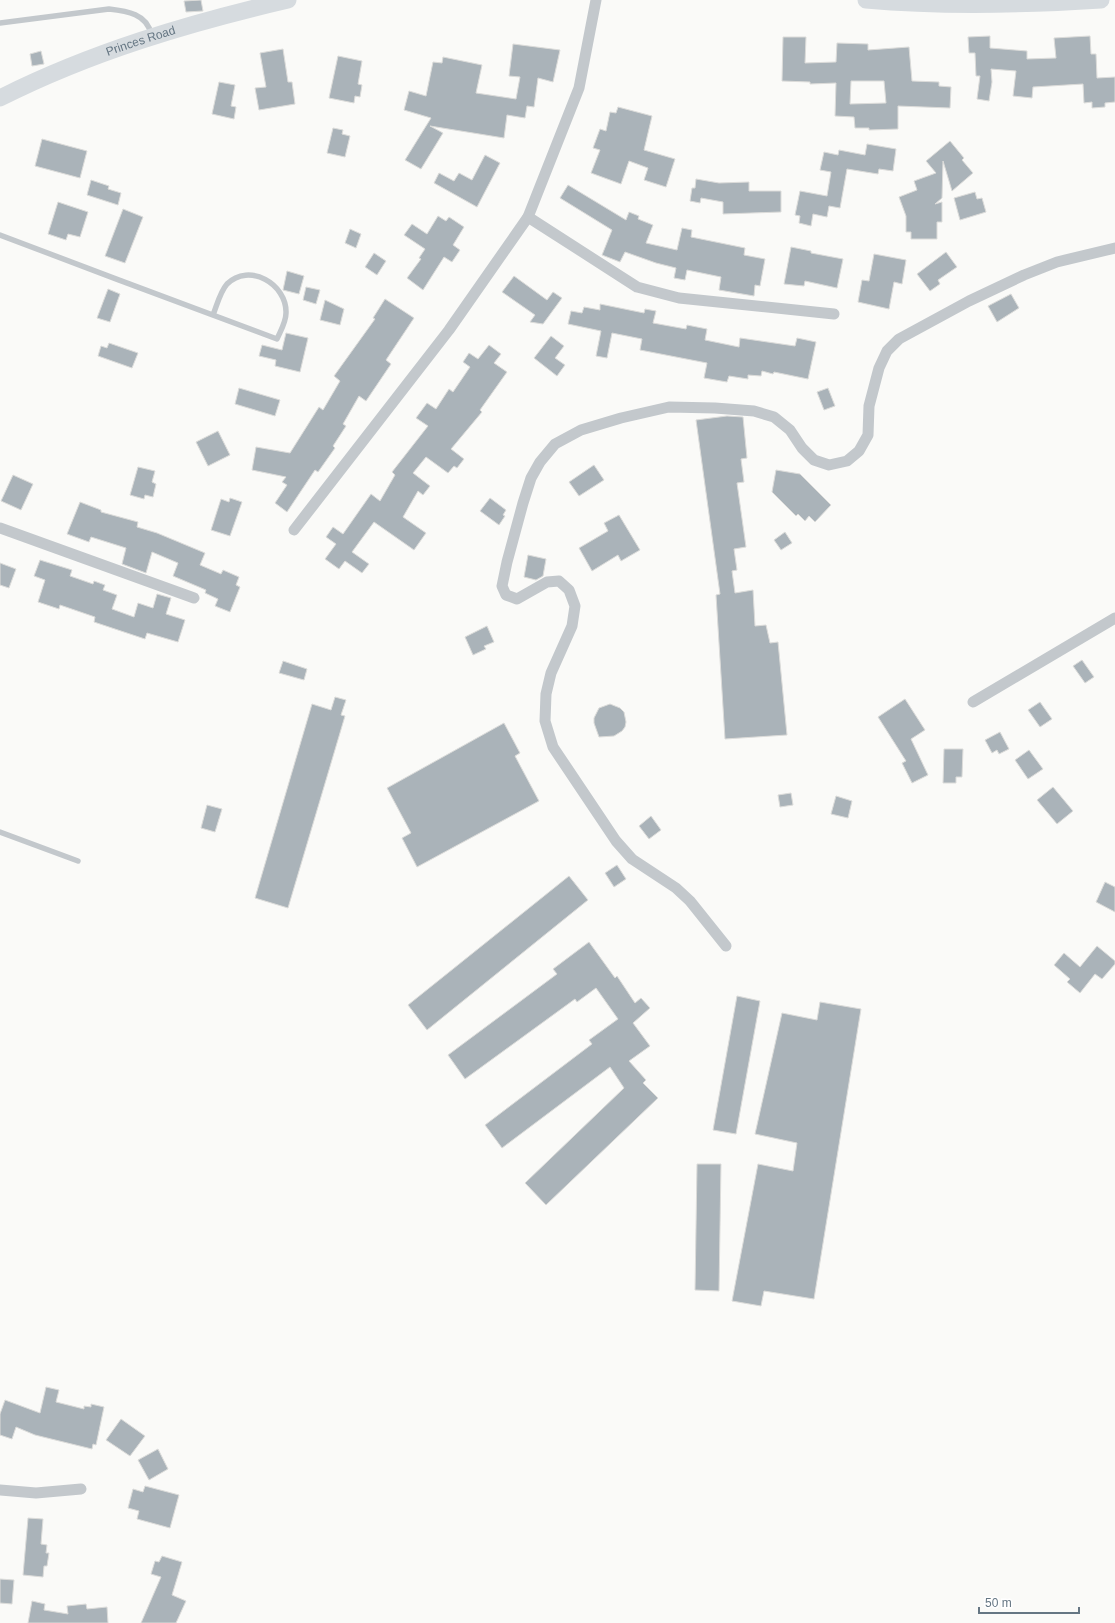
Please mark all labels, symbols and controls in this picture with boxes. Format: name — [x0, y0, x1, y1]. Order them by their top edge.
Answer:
street label: Princes Road — [104, 23, 177, 59]
scale bar — [979, 1589, 1079, 1615]
text: 50 m — [985, 1596, 1012, 1610]

